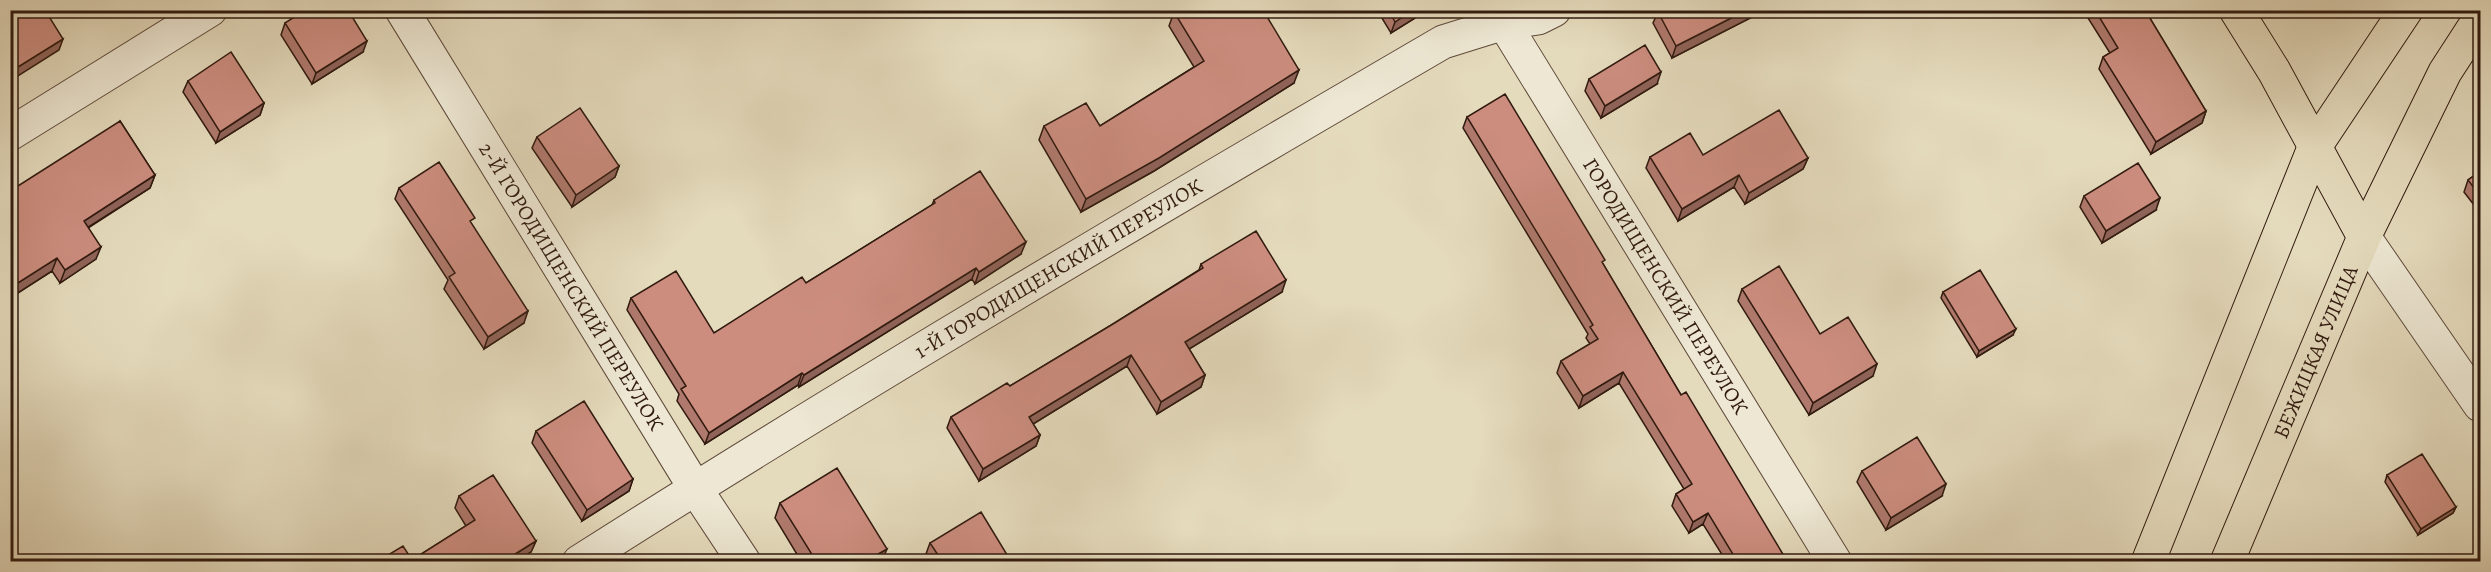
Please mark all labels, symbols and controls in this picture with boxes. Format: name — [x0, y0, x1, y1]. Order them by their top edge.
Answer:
street label: 2-Й ГОРОДИЩЕНСКИЙ ПЕРЕУЛОК — [472, 137, 671, 436]
street label: ГОРОДИЩЕНСКИЙ ПЕРЕУЛОК — [1576, 153, 1755, 420]
street label: 1-Й ГОРОДИЩЕНСКИЙ ПЕРЕУЛОК — [909, 172, 1208, 365]
street label: БЕЖИЦКАЯ УЛИЦА — [2267, 260, 2365, 443]

